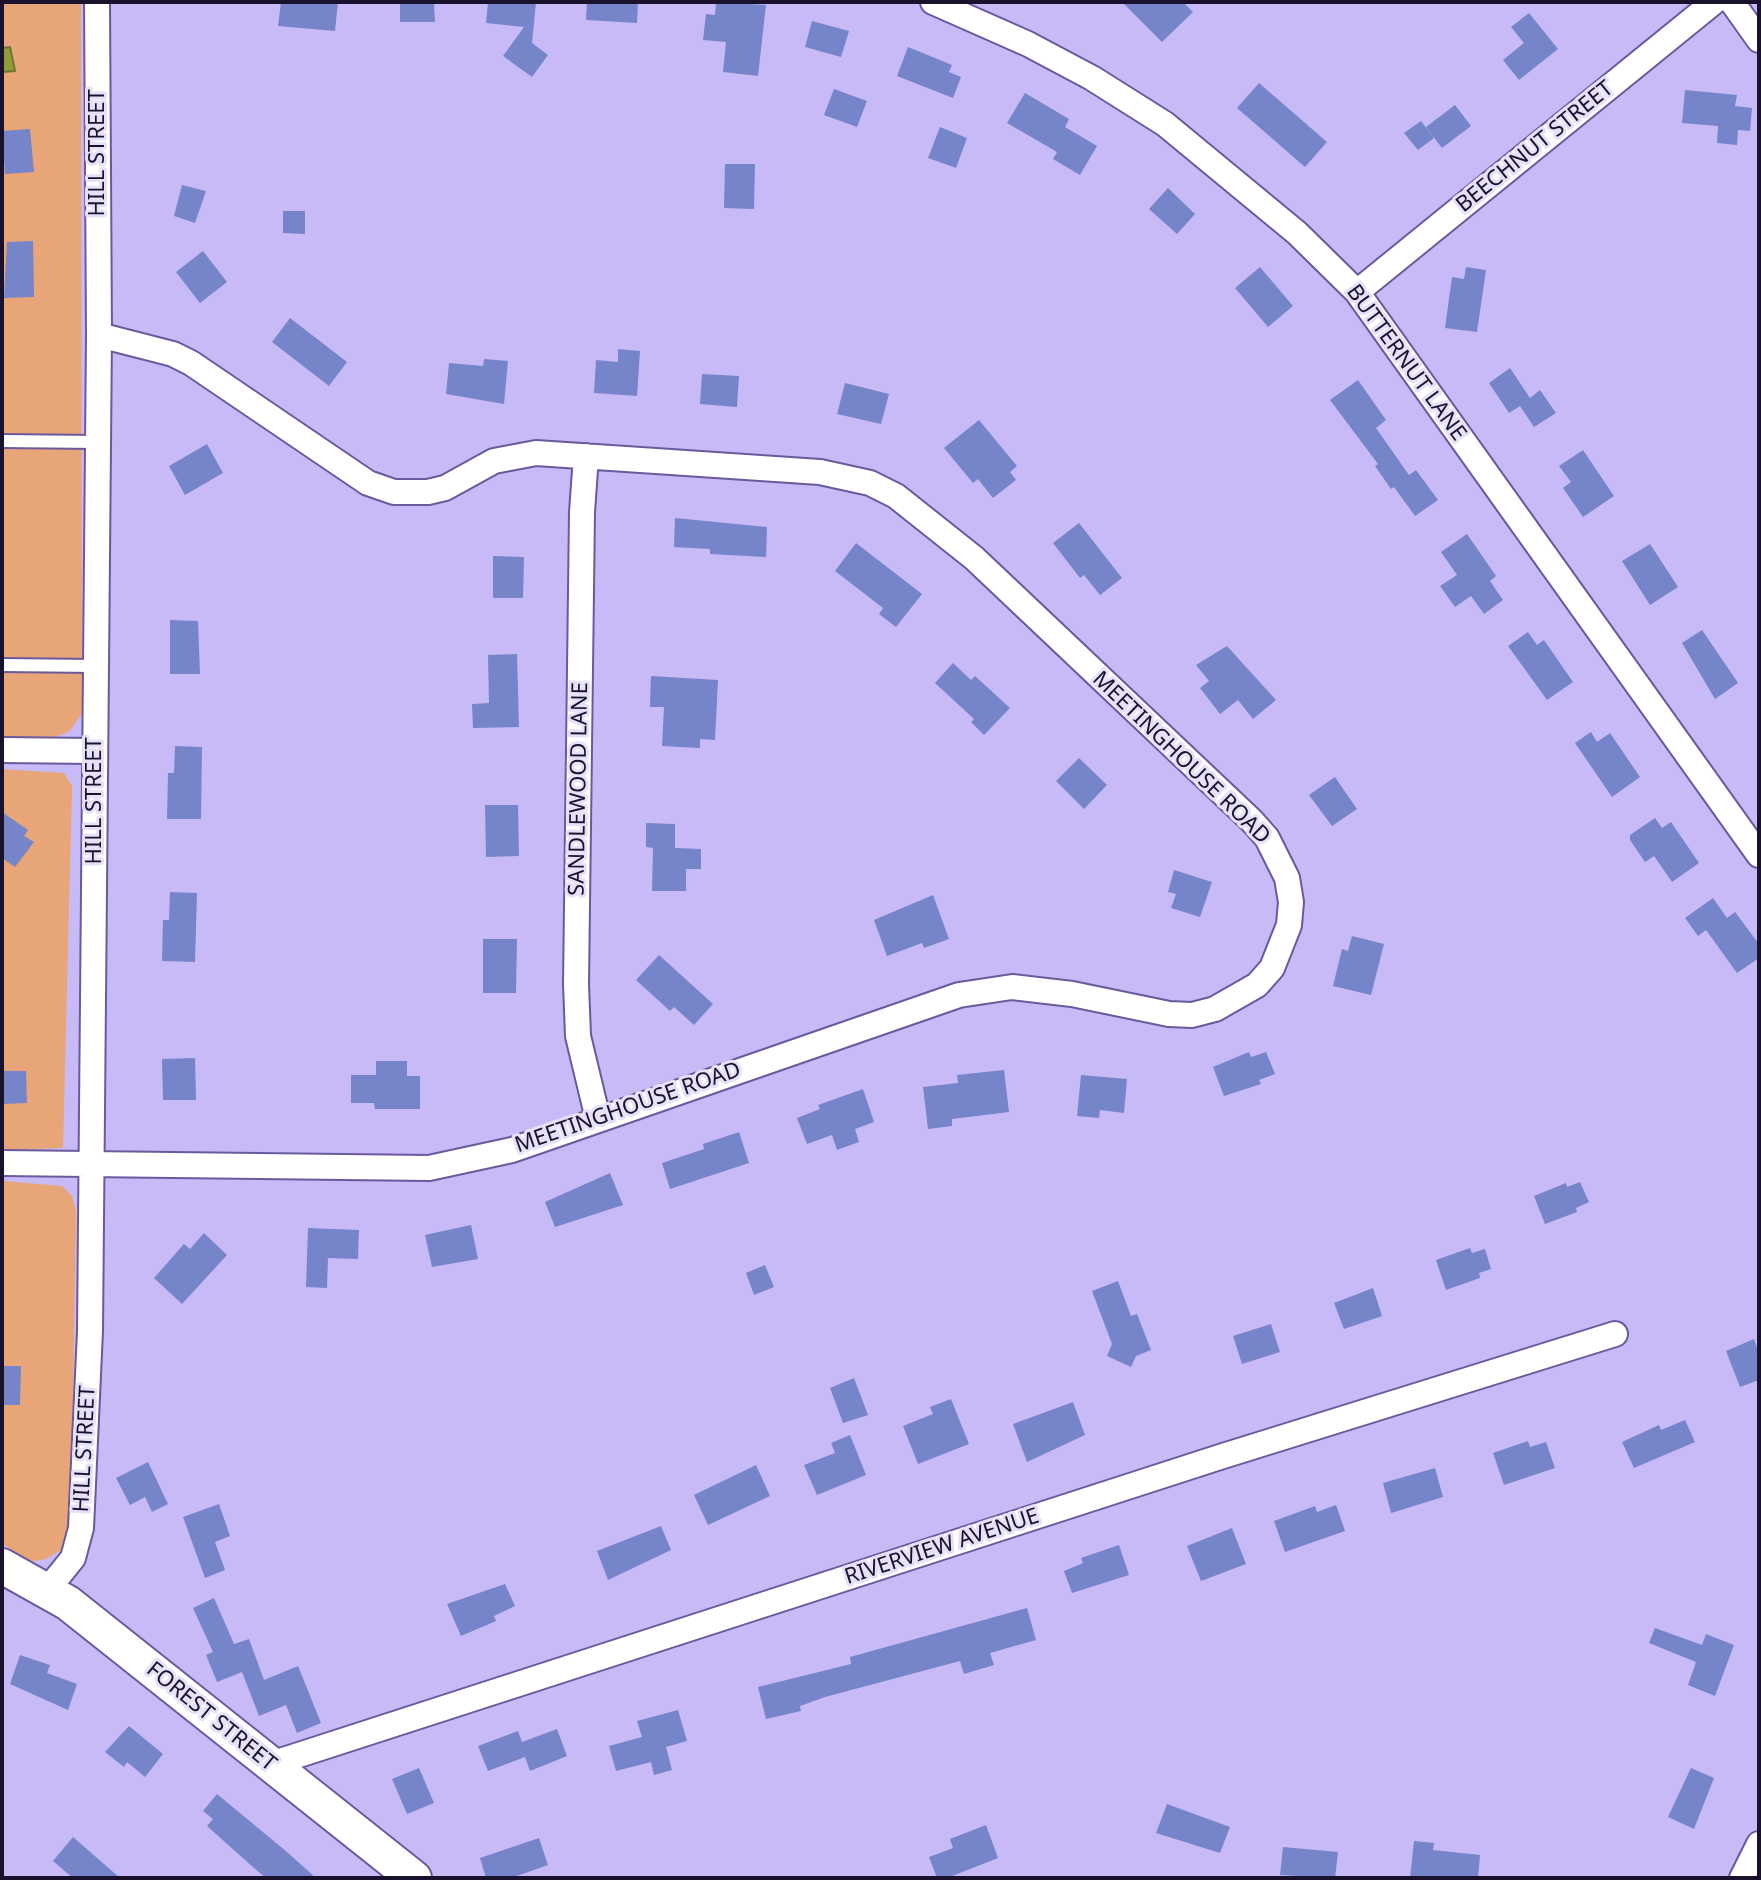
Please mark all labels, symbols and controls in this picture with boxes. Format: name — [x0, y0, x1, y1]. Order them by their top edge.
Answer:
street label: BEECHNUT STREET — [1451, 76, 1619, 218]
street label: HILL STREET — [85, 89, 111, 217]
street label: BUTTERNUT LANE — [1341, 280, 1471, 446]
street label: MEETINGHOUSE ROAD — [1087, 666, 1275, 850]
street label: SANDLEWOOD LANE — [564, 682, 594, 896]
street label: HILL STREET — [82, 737, 108, 865]
street label: MEETINGHOUSE ROAD — [512, 1057, 744, 1159]
street label: HILL STREET — [68, 1385, 102, 1513]
street label: RIVERVIEW AVENUE — [841, 1503, 1043, 1591]
street label: FOREST STREET — [141, 1657, 281, 1777]

